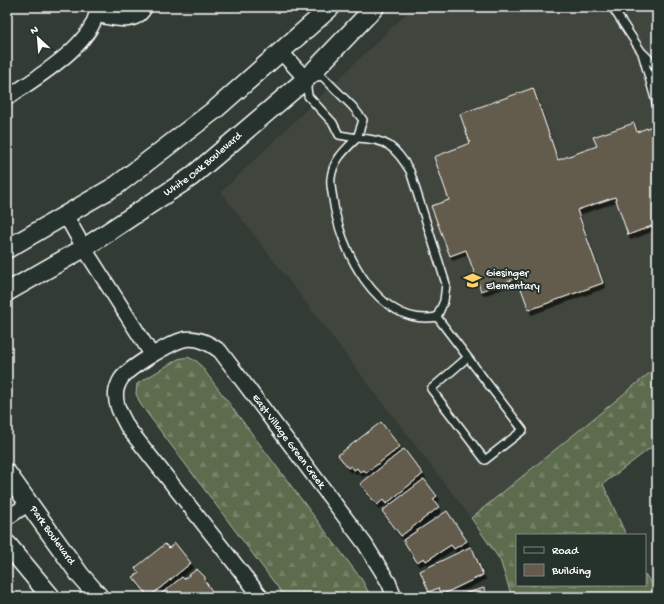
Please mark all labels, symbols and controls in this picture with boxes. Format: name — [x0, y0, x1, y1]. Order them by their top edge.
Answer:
north arrow — [18, 18, 58, 58]
text: N — [29, 24, 40, 38]
street label: White Oak Boulevard — [161, 129, 246, 199]
place label: Giesinger Elementary — [486, 268, 540, 293]
school or university icon: Giesinger Elementary — [463, 270, 483, 290]
street label: East Village Green Creek — [249, 392, 328, 492]
street label: Park Boulevard — [26, 503, 78, 569]
legend — [516, 534, 646, 586]
text: Road — [552, 545, 579, 559]
text: Building — [551, 565, 591, 579]

